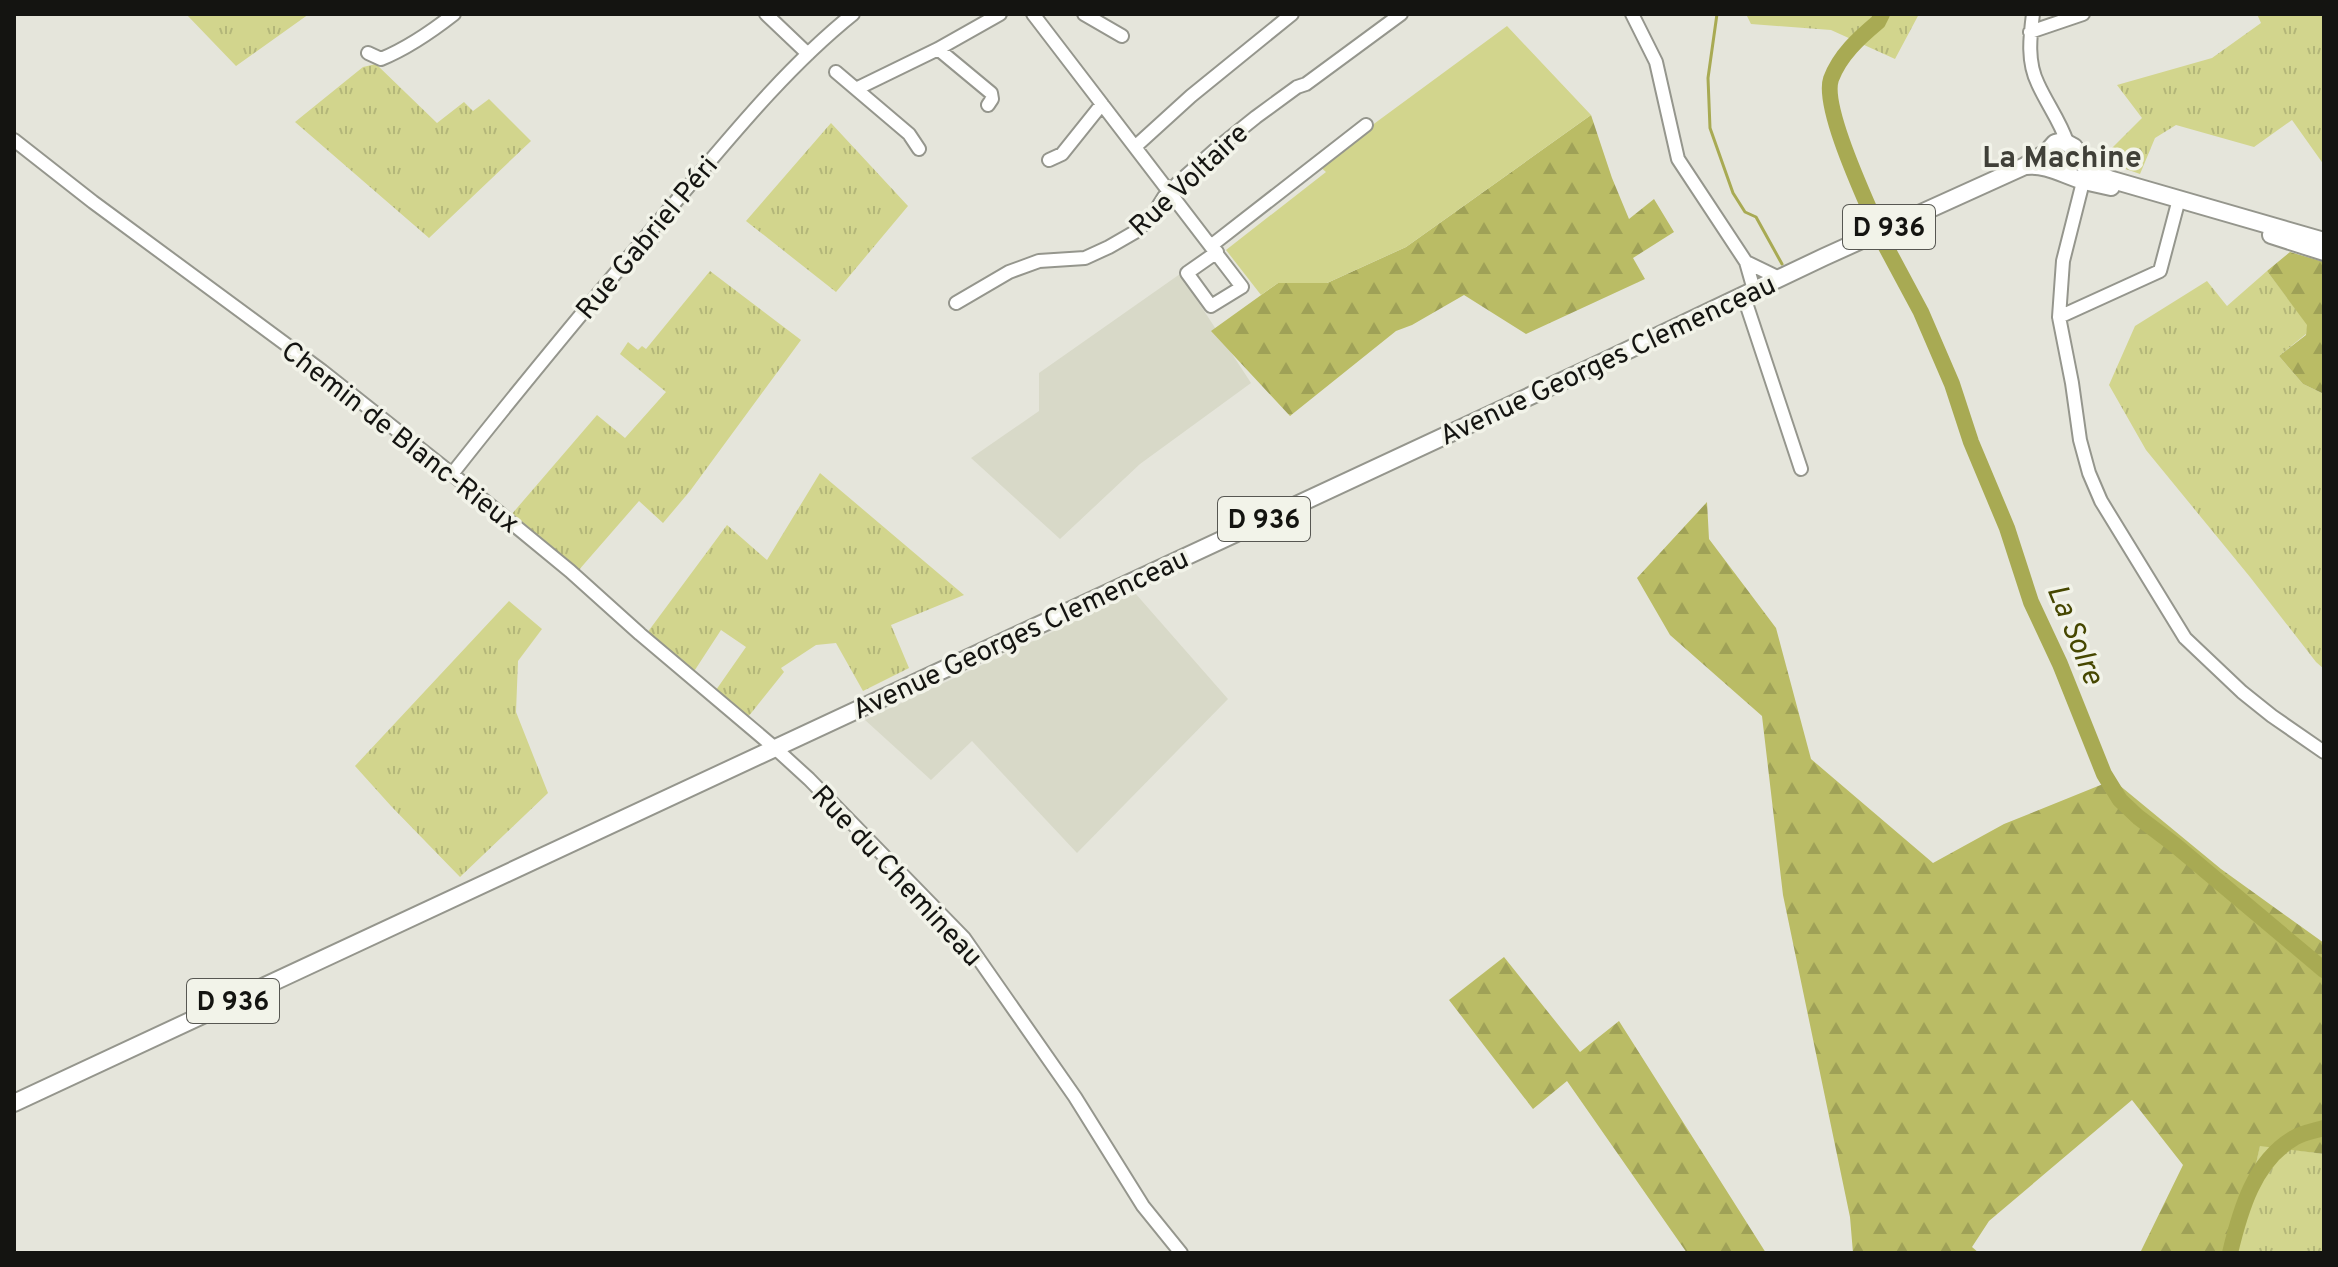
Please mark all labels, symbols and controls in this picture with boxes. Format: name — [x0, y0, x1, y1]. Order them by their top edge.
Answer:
street label: Rue Voltaire — [1123, 117, 1257, 246]
district label: La Machine — [1982, 141, 2142, 178]
street label: Rue Gabriel Péri — [569, 150, 727, 328]
road number: D 936 — [1843, 205, 1935, 249]
street label: Avenue Georges Clemenceau — [1434, 268, 1782, 456]
street label: Chemin de Blanc-Rieux — [273, 334, 526, 543]
road number: D 936 — [1218, 497, 1310, 541]
street label: Avenue Georges Clemenceau — [847, 542, 1195, 730]
water label: La Solre — [2037, 579, 2111, 691]
street label: Rue du Chemineau — [802, 779, 989, 975]
road number: D 936 — [187, 979, 279, 1023]

